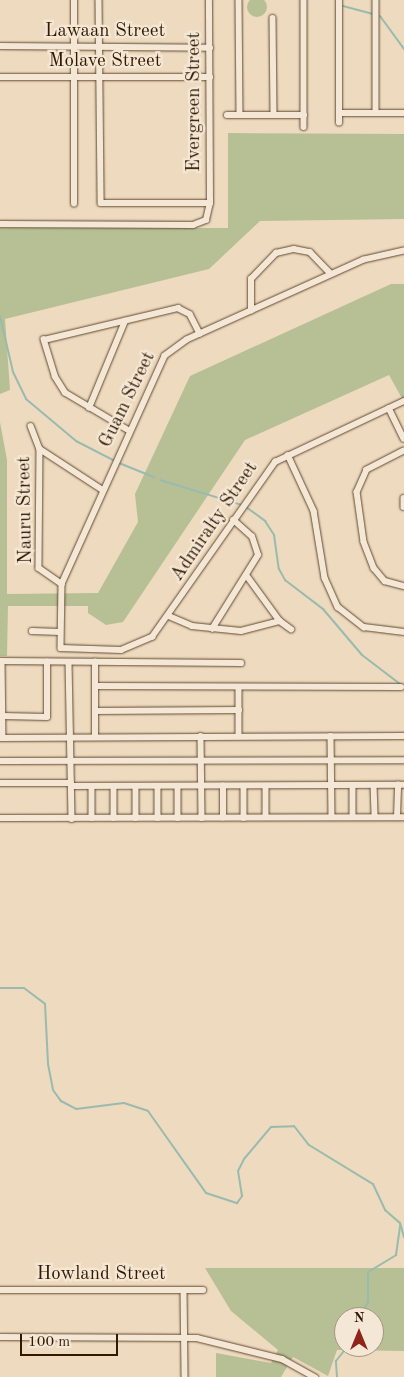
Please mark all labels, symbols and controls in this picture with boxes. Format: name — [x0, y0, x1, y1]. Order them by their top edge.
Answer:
street label: Lawaan Street — [45, 21, 165, 43]
street label: Evergreen Street — [184, 32, 206, 172]
street label: Molave Street — [49, 51, 161, 73]
street label: Guam Street — [95, 348, 161, 452]
street label: Nauru Street — [14, 456, 38, 564]
street label: Admiralty Street — [167, 458, 263, 586]
street label: Howland Street — [36, 1264, 166, 1286]
north arrow — [334, 1307, 384, 1357]
text: N — [354, 1311, 364, 1325]
scale bar — [22, 1324, 120, 1356]
text: 100 m — [28, 1335, 70, 1350]

